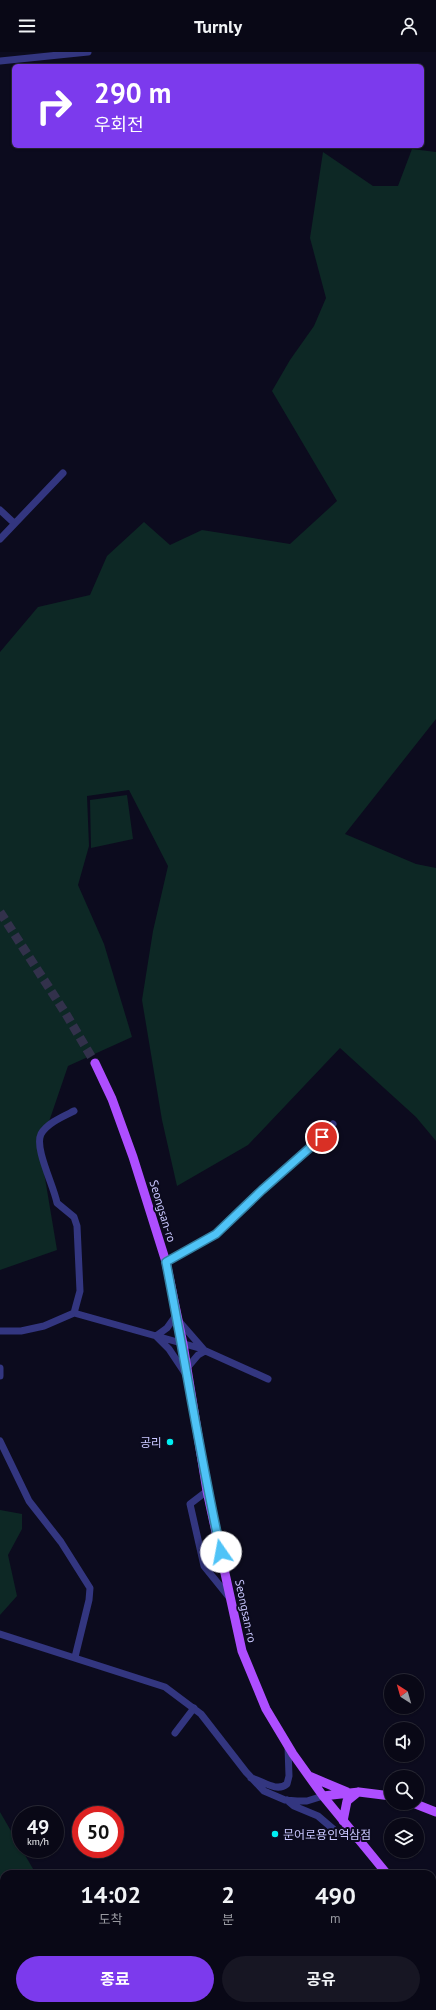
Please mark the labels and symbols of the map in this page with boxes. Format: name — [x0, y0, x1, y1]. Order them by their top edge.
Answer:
pin — [305, 1120, 339, 1154]
street label: Seongsan-ro — [146, 1178, 180, 1244]
place label: 공리 — [140, 1435, 162, 1450]
marker: 공리 — [165, 1437, 175, 1447]
position arrow — [200, 1531, 242, 1573]
street label: Seongsan-ro — [232, 1578, 260, 1644]
north arrow — [384, 1674, 424, 1714]
speed limit sign: 50 — [72, 1806, 124, 1858]
place label: 문어로용인역삼점 — [283, 1827, 371, 1842]
marker: 문어로용인역삼점 — [270, 1829, 280, 1839]

